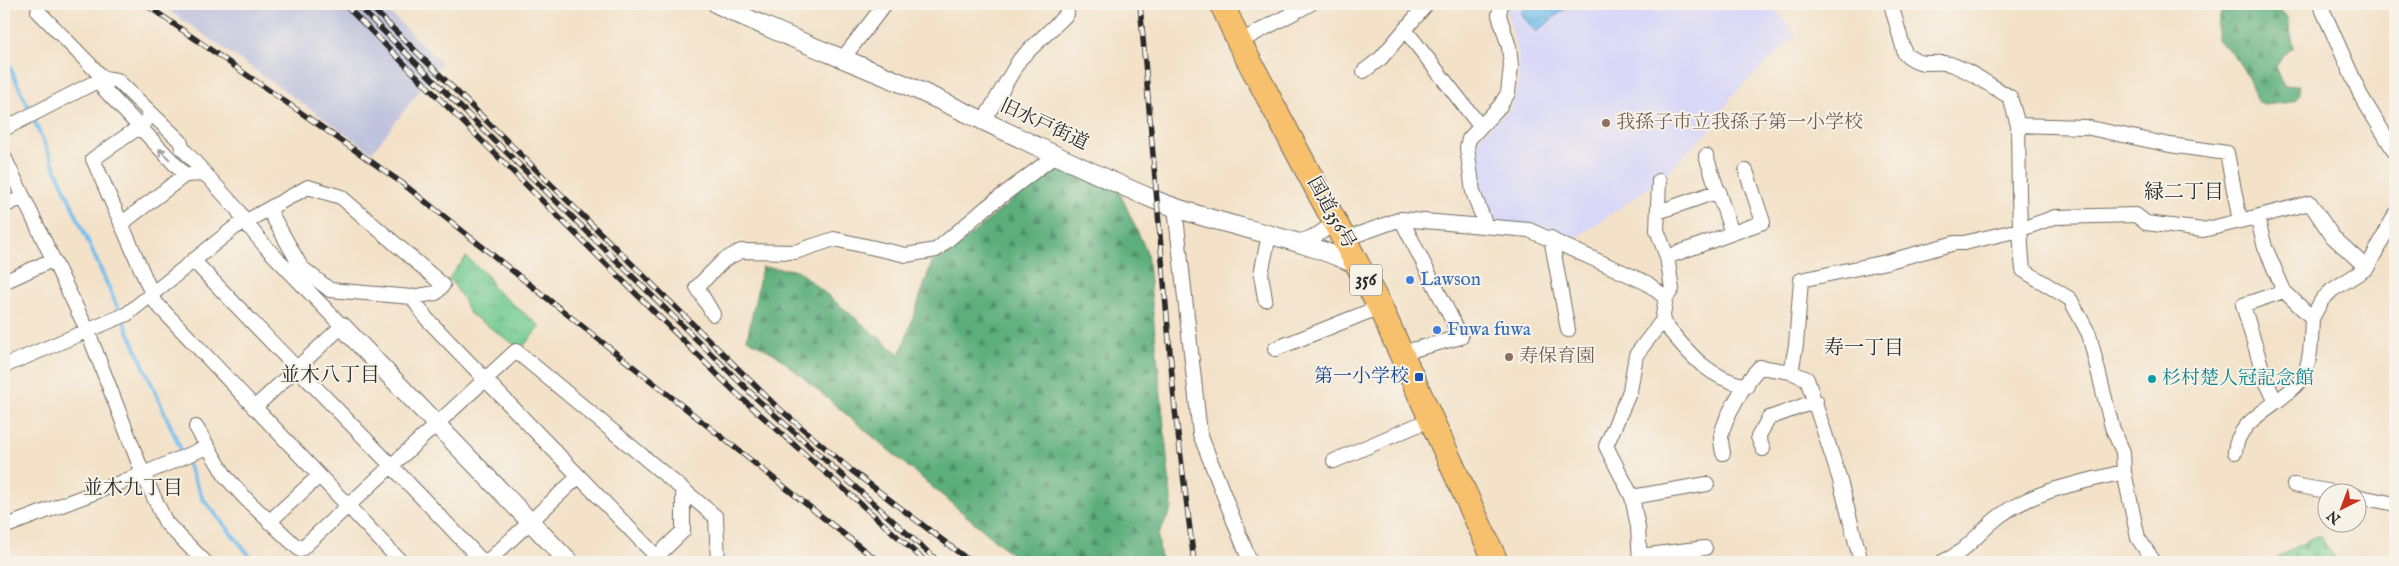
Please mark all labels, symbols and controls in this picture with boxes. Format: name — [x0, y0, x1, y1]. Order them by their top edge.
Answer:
street label: 旧水戸街道 — [996, 94, 1092, 156]
place label: 我孫子市立我孫子第一小学校 — [1616, 111, 1863, 135]
marker: 我孫子市立我孫子第一小学校 — [1600, 117, 1612, 129]
one-way arrow — [158, 147, 170, 160]
street label: 国道356号 — [1301, 173, 1361, 253]
district label: 緑二丁目 — [2144, 180, 2224, 205]
road number: 356 — [1350, 264, 1382, 296]
place label: Lawson — [1420, 268, 1481, 292]
marker: Lawson — [1404, 274, 1416, 286]
place label: Fuwa fuwa — [1447, 318, 1532, 342]
marker: Fuwa fuwa — [1431, 324, 1443, 336]
district label: 寿一丁目 — [1824, 336, 1904, 361]
place label: 寿保育園 — [1519, 345, 1595, 369]
marker: 寿保育園 — [1503, 351, 1515, 363]
district label: 並木八丁目 — [280, 363, 380, 388]
place label: 第一小学校 — [1314, 365, 1409, 389]
place label: 杉村楚人冠記念館 — [2162, 367, 2314, 391]
marker: 第一小学校 — [1413, 371, 1425, 383]
marker: 杉村楚人冠記念館 — [2146, 373, 2158, 385]
district label: 並木九丁目 — [83, 476, 183, 501]
north arrow — [2316, 484, 2366, 534]
text: N — [2323, 506, 2345, 528]

